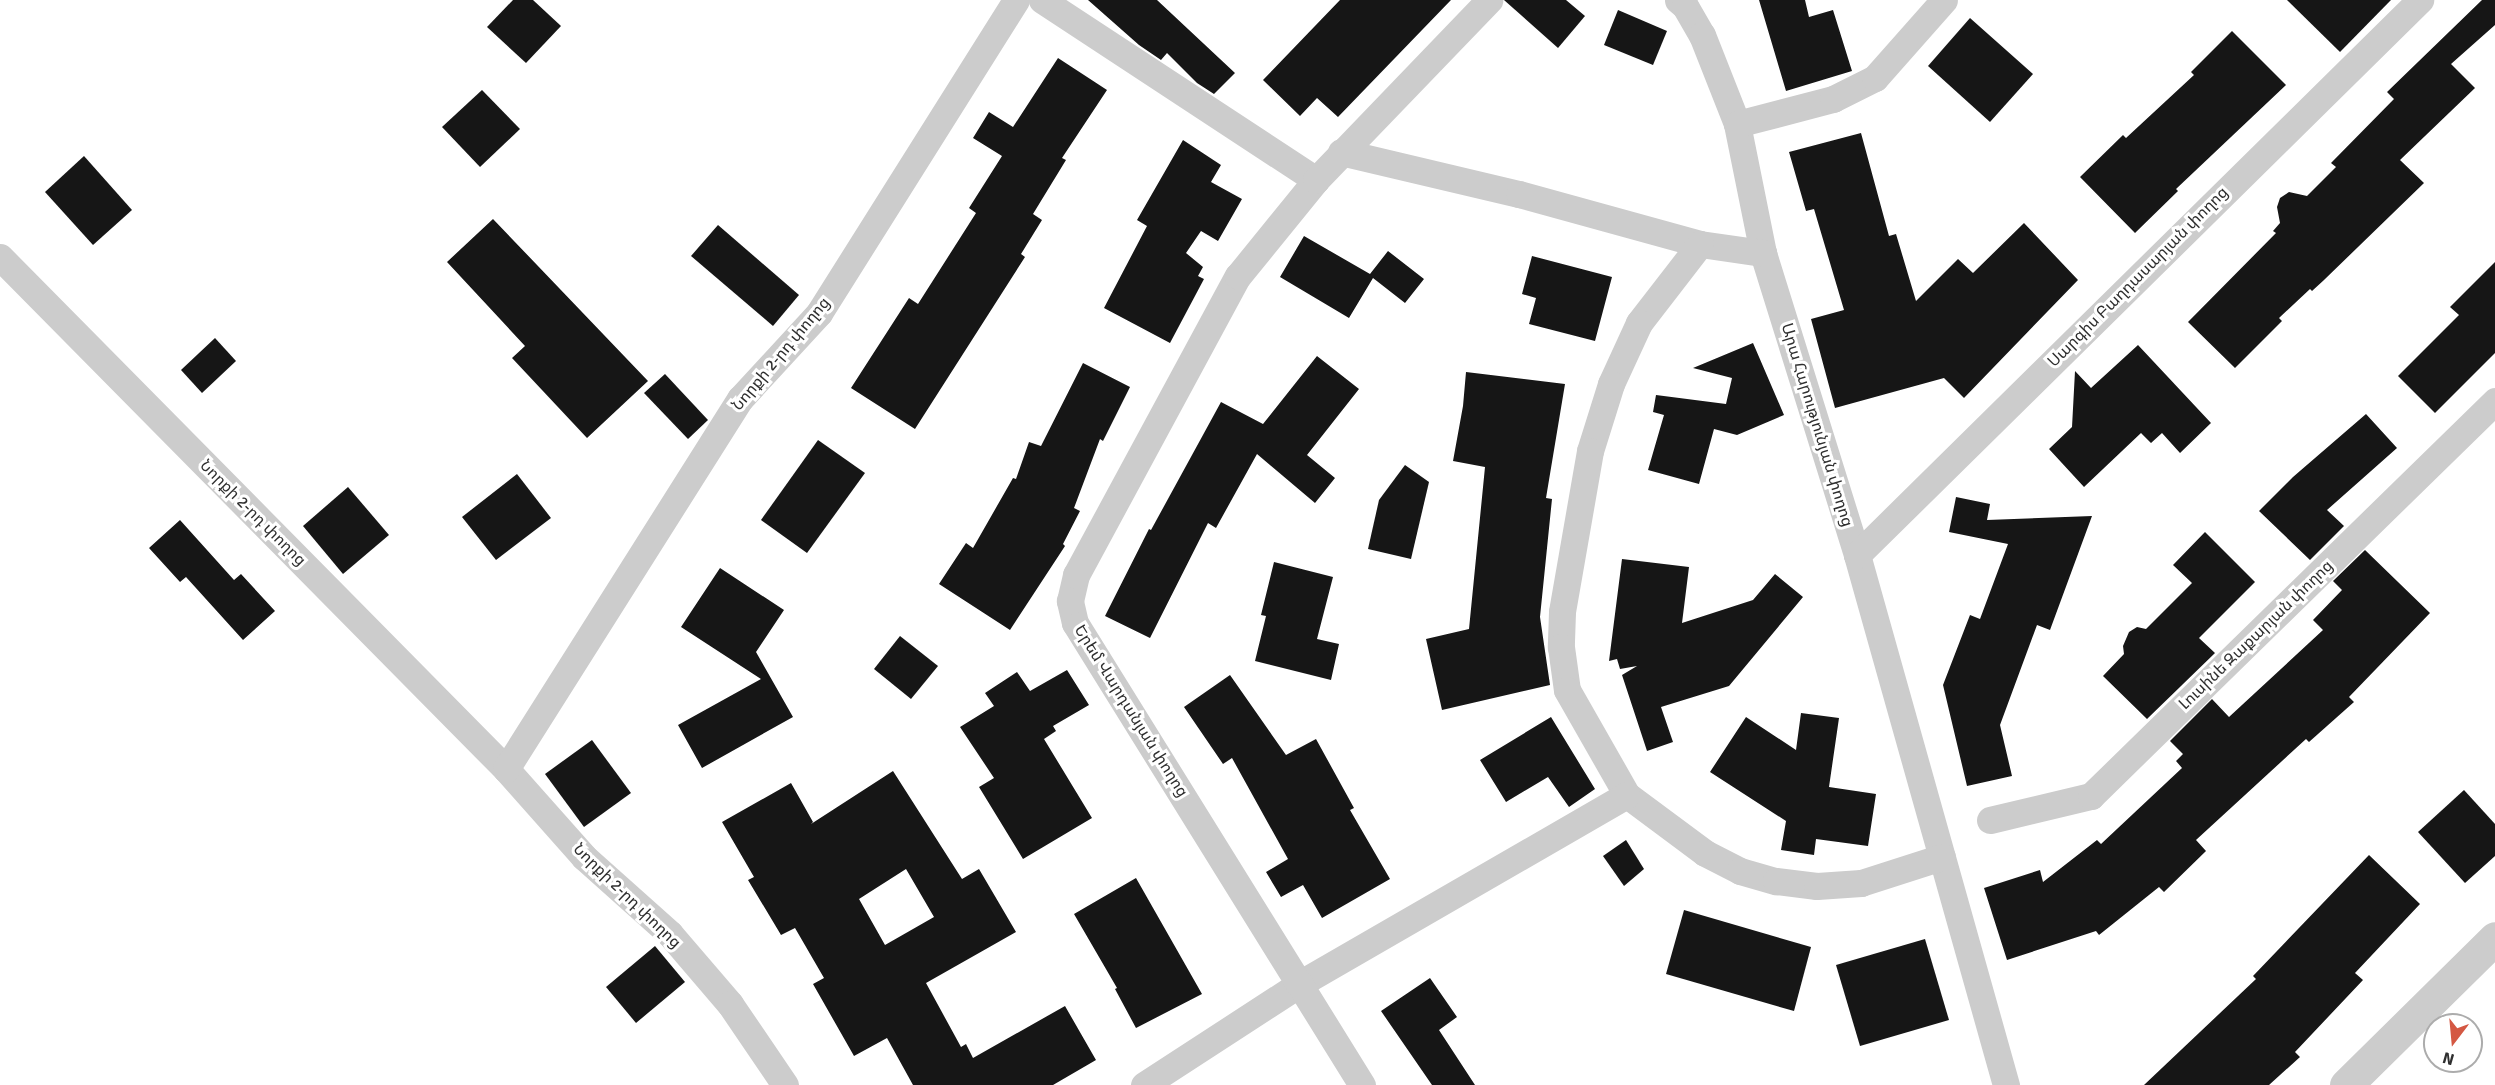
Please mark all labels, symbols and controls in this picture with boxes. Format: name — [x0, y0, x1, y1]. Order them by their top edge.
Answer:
street label: Սարգիս Բաղդասարյան փողոց — [2044, 183, 2232, 371]
street label: Նորքի 2-րդ փողոց — [728, 293, 834, 415]
street label: Արա Հարությունյան փողոց — [1777, 321, 1857, 529]
street label: Նորքի 2-րդ փողոց — [196, 456, 310, 570]
street label: Լուսինե Զաքարյան փողոց — [2175, 556, 2337, 714]
street label: Երեմ Վարդանյան փողոց — [1070, 621, 1192, 801]
street label: Նորքի 2-րդ փողոց — [569, 840, 685, 952]
north arrow — [2423, 1013, 2483, 1073]
text: N — [2440, 1047, 2457, 1070]

